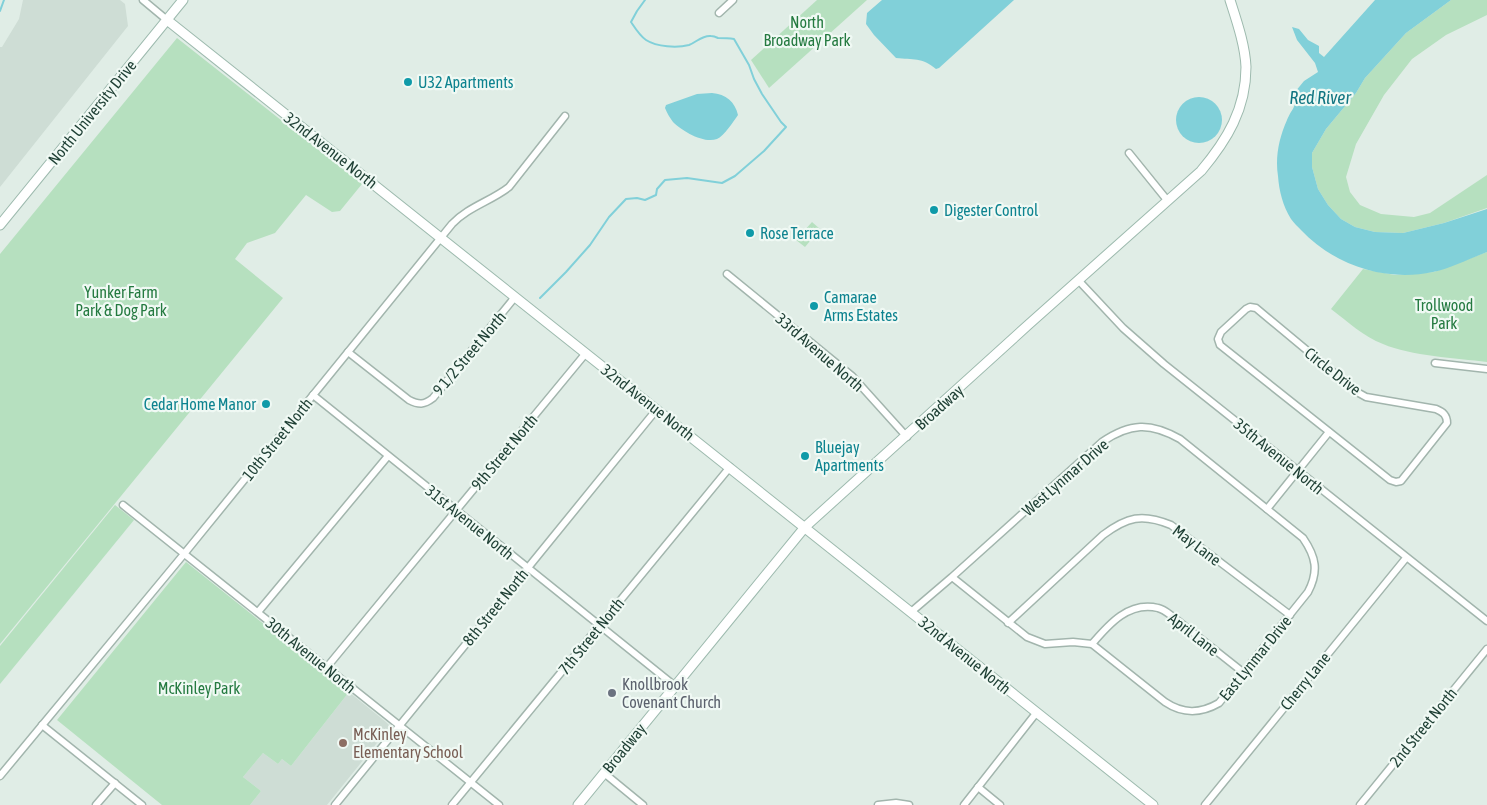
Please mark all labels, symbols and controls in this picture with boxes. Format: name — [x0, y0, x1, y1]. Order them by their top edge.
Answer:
park label: North Broadway Park — [763, 13, 851, 50]
street label: North University Drive — [44, 56, 140, 168]
place label: U32 Apartments — [418, 73, 514, 92]
marker: U32 Apartments — [402, 76, 414, 88]
water label: Red River — [1289, 87, 1352, 108]
street label: 32nd Avenue North — [281, 108, 381, 192]
place label: Digester Control — [944, 201, 1039, 220]
marker: Digester Control — [928, 204, 940, 216]
place label: Rose Terrace — [760, 224, 834, 242]
marker: Rose Terrace — [744, 227, 756, 239]
park label: Yunker Farm Park & Dog Park — [75, 283, 167, 320]
place label: Camarae Arms Estates — [824, 288, 898, 324]
park label: Trollwood Park — [1415, 296, 1473, 332]
marker: Camarae Arms Estates — [808, 300, 820, 312]
street label: 9 1/2 Street North — [429, 308, 509, 398]
street label: 33rd Avenue North — [773, 309, 867, 395]
street label: Circle Drive — [1301, 344, 1365, 398]
street label: 32nd Avenue North — [598, 360, 698, 444]
street label: Broadway — [911, 381, 968, 434]
street label: 10th Street North — [238, 394, 316, 484]
place label: Cedar Home Manor — [144, 395, 256, 413]
marker: Cedar Home Manor — [260, 398, 272, 410]
street label: 9th Street North — [467, 410, 541, 494]
street label: 35th Avenue North — [1231, 414, 1327, 498]
street label: West Lynmar Drive — [1018, 435, 1112, 520]
place label: Bluejay Apartments — [815, 438, 884, 475]
marker: Bluejay Apartments — [799, 450, 811, 462]
street label: 31st Avenue North — [422, 481, 518, 563]
street label: May Lane — [1169, 521, 1225, 570]
street label: 8th Street North — [459, 565, 531, 649]
street label: 7th Street North — [555, 594, 627, 678]
street label: April Lane — [1165, 609, 1223, 660]
street label: 32nd Avenue North — [915, 612, 1015, 698]
street label: East Lynmar Drive — [1215, 612, 1295, 705]
street label: 30th Avenue North — [263, 613, 359, 697]
street label: Cherry Lane — [1276, 648, 1335, 714]
place label: Knollbrook Covenant Church — [622, 675, 721, 711]
park label: McKinley Park — [158, 679, 240, 698]
street label: 2nd Street North — [1386, 684, 1460, 770]
marker: Knollbrook Covenant Church — [606, 687, 618, 699]
street label: Broadway — [599, 719, 650, 777]
place label: McKinley Elementary School — [353, 725, 464, 762]
marker: McKinley Elementary School — [337, 737, 349, 749]

